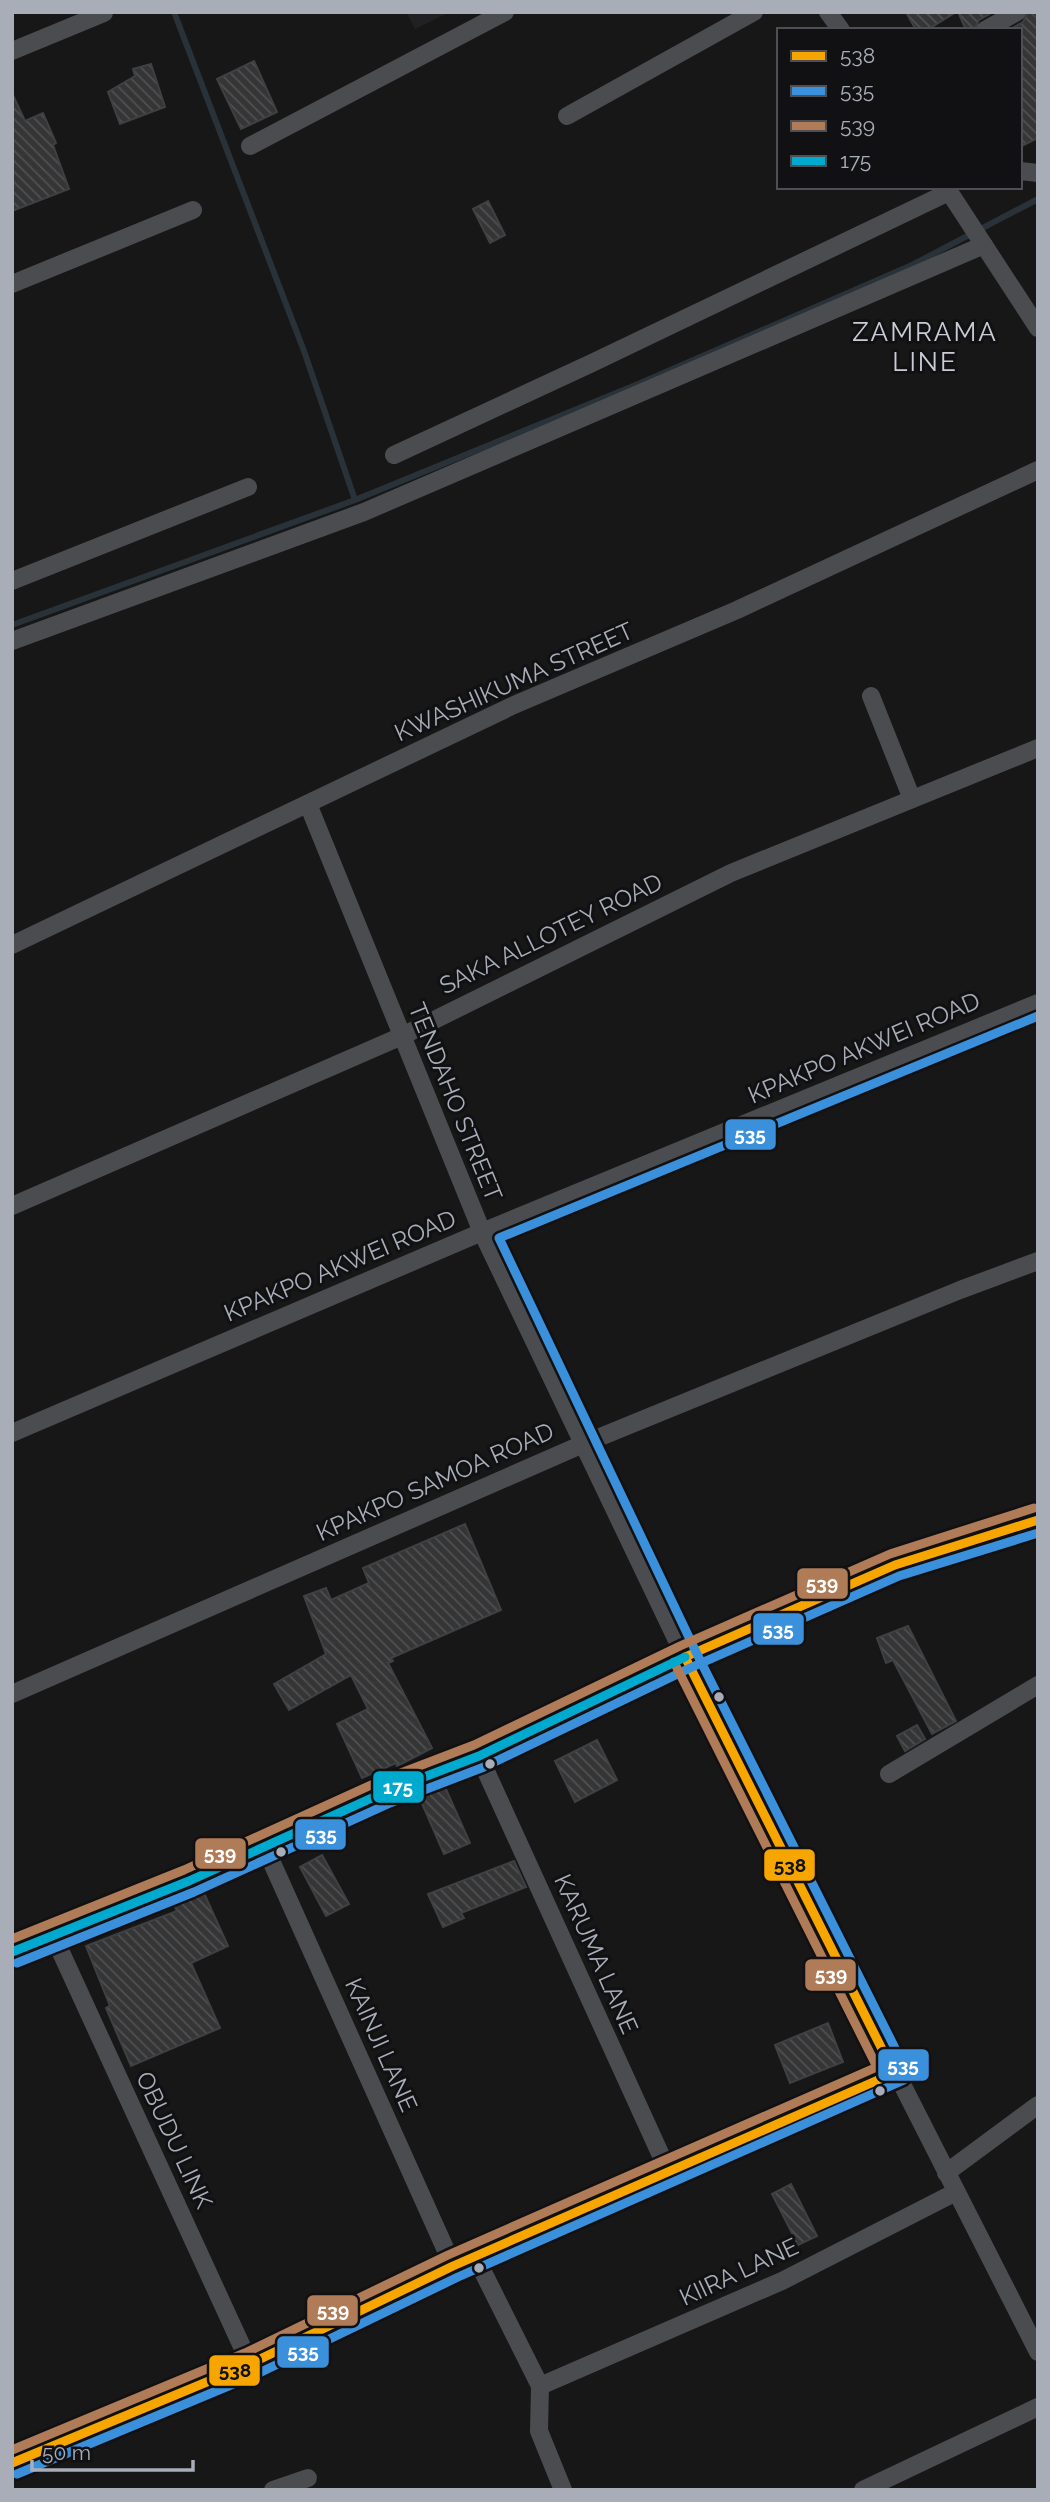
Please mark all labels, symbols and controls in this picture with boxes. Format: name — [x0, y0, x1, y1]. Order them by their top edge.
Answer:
legend — [777, 28, 1022, 189]
text: 538 — [840, 43, 875, 68]
text: 535 — [840, 78, 874, 103]
text: 539 — [840, 113, 875, 138]
text: 175 — [840, 148, 871, 173]
district label: ZAMRAMA LINE — [852, 317, 998, 377]
street label: KWASHIKUMA STREET — [390, 616, 638, 747]
street label: SAKA ALLOTEY ROAD — [435, 867, 667, 1000]
street label: KPAKPO AKWEI ROAD — [744, 986, 984, 1110]
street label: TENDAHO STREET — [402, 998, 509, 1205]
line badge: 535 — [724, 1118, 777, 1151]
text: 535 — [734, 1123, 766, 1145]
street label: KPAKPO AKWEI ROAD — [220, 1204, 460, 1328]
street label: KPAKPO SAMOA ROAD — [312, 1416, 558, 1547]
line badge: 539 — [796, 1567, 849, 1600]
text: 539 — [806, 1572, 838, 1594]
line badge: 535 — [752, 1612, 805, 1646]
text: 535 — [762, 1618, 794, 1640]
unlabelled marker — [712, 1690, 726, 1704]
unlabelled marker — [483, 1757, 497, 1771]
line badge: 175 — [372, 1770, 425, 1804]
text: 175 — [383, 1776, 413, 1798]
line badge: 535 — [294, 1818, 347, 1851]
text: 535 — [305, 1823, 337, 1845]
line badge: 539 — [194, 1837, 247, 1870]
text: 539 — [204, 1842, 236, 1864]
unlabelled marker — [274, 1845, 288, 1859]
line badge: 538 — [763, 1848, 816, 1882]
text: 538 — [774, 1854, 806, 1876]
street label: KARUMA LANE — [548, 1870, 645, 2038]
line badge: 539 — [804, 1958, 857, 1992]
text: 539 — [815, 1963, 847, 1985]
street label: KAINJI LANE — [339, 1974, 424, 2116]
line badge: 535 — [877, 2048, 930, 2082]
text: 535 — [887, 2054, 919, 2076]
street label: OBUDU LINK — [130, 2067, 219, 2213]
unlabelled marker — [873, 2084, 887, 2098]
street label: KIIRA LANE — [675, 2231, 803, 2312]
unlabelled marker — [472, 2261, 486, 2275]
line badge: 539 — [306, 2294, 359, 2327]
text: 539 — [317, 2299, 349, 2321]
line badge: 535 — [276, 2335, 330, 2369]
text: 535 — [287, 2340, 319, 2362]
line badge: 538 — [208, 2354, 261, 2387]
text: 538 — [219, 2359, 251, 2381]
scale bar — [32, 2428, 192, 2472]
text: 50 m — [42, 2440, 91, 2465]

